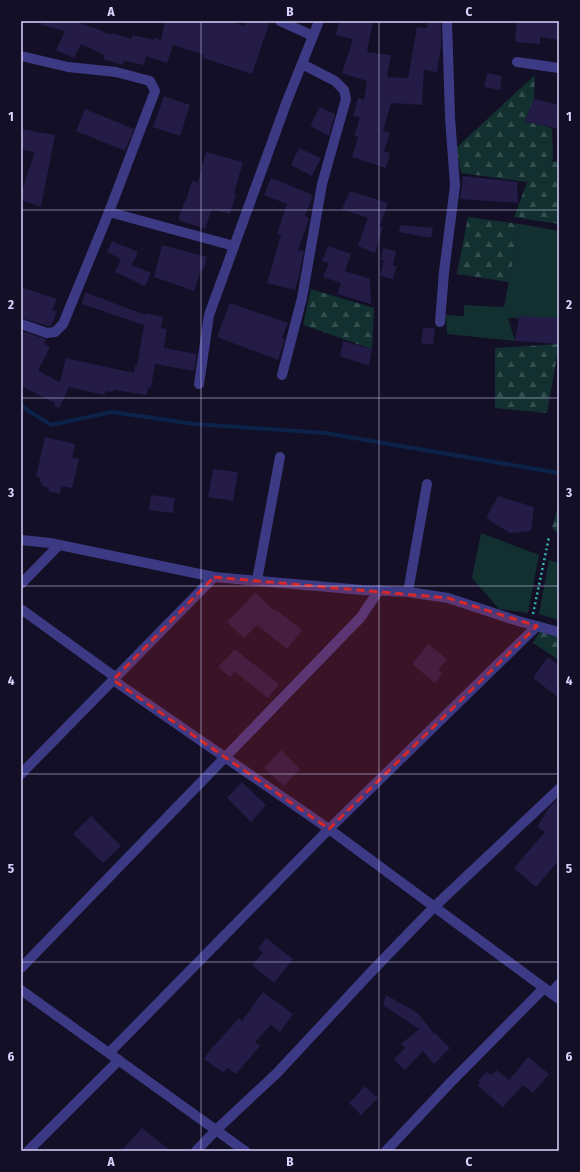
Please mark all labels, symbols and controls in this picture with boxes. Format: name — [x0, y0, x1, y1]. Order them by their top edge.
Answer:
text: A — [106, 4, 115, 19]
text: B — [286, 4, 294, 19]
text: C — [466, 4, 473, 19]
text: 1 — [8, 109, 14, 124]
text: 1 — [566, 109, 572, 124]
text: 2 — [7, 297, 14, 312]
text: 2 — [565, 297, 572, 312]
text: 3 — [7, 485, 14, 500]
text: 3 — [565, 485, 572, 500]
text: 4 — [8, 673, 15, 688]
text: 4 — [566, 673, 573, 688]
text: 5 — [8, 861, 14, 876]
text: 5 — [566, 861, 572, 876]
text: 6 — [8, 1049, 15, 1064]
text: 6 — [566, 1049, 573, 1064]
text: A — [106, 1154, 115, 1169]
text: B — [286, 1154, 294, 1169]
text: C — [466, 1154, 473, 1169]

